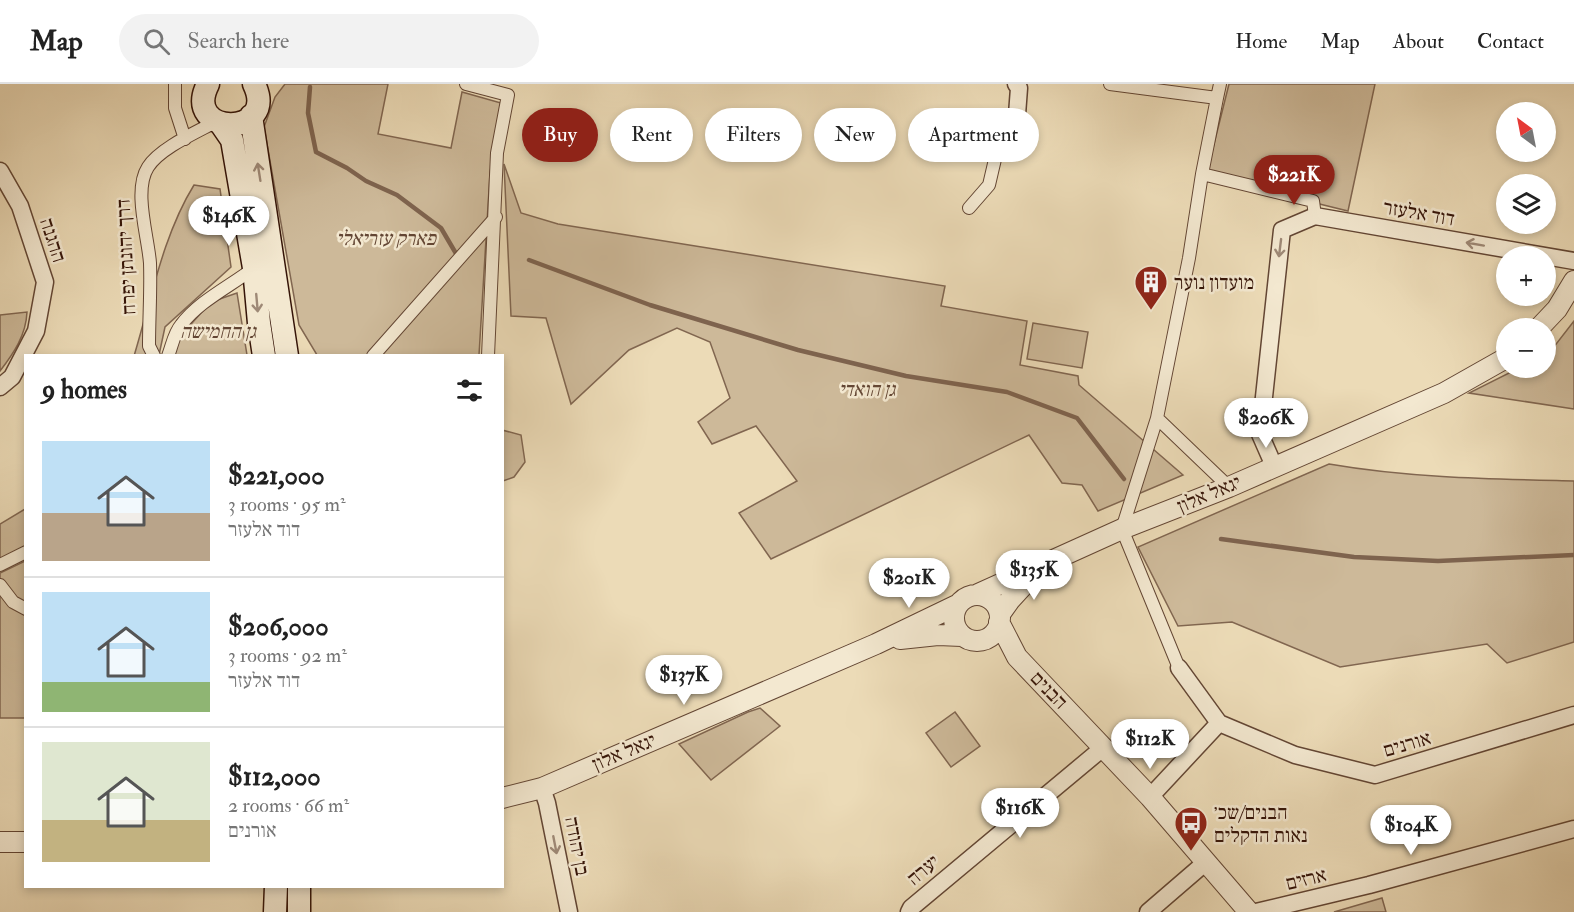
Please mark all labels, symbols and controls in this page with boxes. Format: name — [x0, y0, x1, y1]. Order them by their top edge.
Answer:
search box — [119, 14, 539, 68]
text: Map — [30, 24, 83, 59]
icon: search — [140, 25, 173, 58]
text: Search here — [188, 27, 289, 55]
text: Home — [1235, 28, 1287, 55]
text: Map — [1320, 28, 1360, 55]
text: About — [1393, 28, 1444, 55]
text: Contact — [1477, 28, 1544, 55]
north arrow — [1496, 102, 1556, 162]
map controls — [1496, 102, 1556, 378]
chip: Buy — [522, 108, 598, 162]
chip: Rent — [610, 108, 693, 162]
chip: Filters — [705, 108, 802, 162]
chip: New — [814, 108, 896, 162]
chip: Apartment — [908, 108, 1039, 162]
pin: $221K — [1252, 155, 1336, 206]
text: $221K — [1268, 162, 1320, 187]
one-way arrow — [253, 163, 264, 182]
button: layers — [1496, 174, 1556, 234]
street label: דוד אלעזר — [1381, 194, 1457, 232]
pin: $146K — [187, 196, 271, 247]
street label: דרך יהונתן יפרח — [110, 198, 142, 316]
text: $146K — [202, 203, 256, 228]
street label: ההגנה — [34, 215, 72, 265]
park label: פארק עזריאלי — [336, 226, 437, 251]
one-way arrow — [1274, 238, 1285, 257]
one-way arrow — [1466, 238, 1485, 249]
button: + — [1496, 246, 1556, 306]
building icon: מועדון נוער — [1133, 264, 1169, 311]
place label: מועדון נוער — [1174, 270, 1254, 295]
one-way arrow — [252, 292, 263, 312]
button: − — [1496, 318, 1556, 378]
park label: גן החמישה — [180, 319, 257, 344]
text: 9 homes — [42, 374, 127, 406]
icon: filters — [453, 374, 486, 407]
park label: גן הואדי — [839, 377, 897, 402]
pin: $206K — [1224, 398, 1308, 449]
text: $206K — [1238, 405, 1294, 430]
text: $221,000 — [228, 460, 325, 492]
icon: home — [90, 465, 162, 537]
street label: יגאל אלון — [1173, 469, 1245, 519]
text: 3 rooms · 95 m² — [228, 492, 346, 517]
text: דוד אלעזר — [228, 517, 300, 542]
pin: $135K — [992, 550, 1076, 601]
text: $135K — [1010, 557, 1058, 582]
pin: $201K — [867, 558, 951, 609]
text: $201K — [883, 565, 935, 590]
text: $206,000 — [228, 611, 329, 643]
icon: home — [90, 616, 162, 688]
text: 3 rooms · 92 m² — [228, 643, 347, 668]
pin: $137K — [642, 655, 726, 706]
text: $137K — [659, 662, 709, 687]
street label: הבנים — [1025, 666, 1073, 714]
text: דוד אלעזר — [228, 668, 300, 693]
pin: $112K — [1108, 719, 1192, 770]
street label: אורנים — [1380, 725, 1434, 763]
text: $112K — [1125, 726, 1175, 751]
street label: יגאל אלון — [588, 727, 660, 777]
text: $112,000 — [228, 761, 321, 793]
icon: home — [90, 766, 162, 838]
pin: $116K — [978, 788, 1062, 839]
text: 2 rooms · 66 m² — [228, 793, 349, 818]
text: $116K — [995, 795, 1045, 820]
place label: הבנים/שכ׳ נאות הדקלים — [1214, 800, 1308, 848]
bus stop icon: הבנים/שכ׳ נאות הדקלים — [1173, 805, 1209, 852]
pin: $104K — [1369, 805, 1453, 856]
text: $104K — [1384, 812, 1438, 837]
street label: בן יהודה — [559, 814, 595, 878]
text: אורנים — [228, 818, 277, 843]
one-way arrow — [550, 834, 561, 854]
street label: יערה — [902, 849, 944, 891]
street label: ארזים — [1283, 862, 1329, 896]

